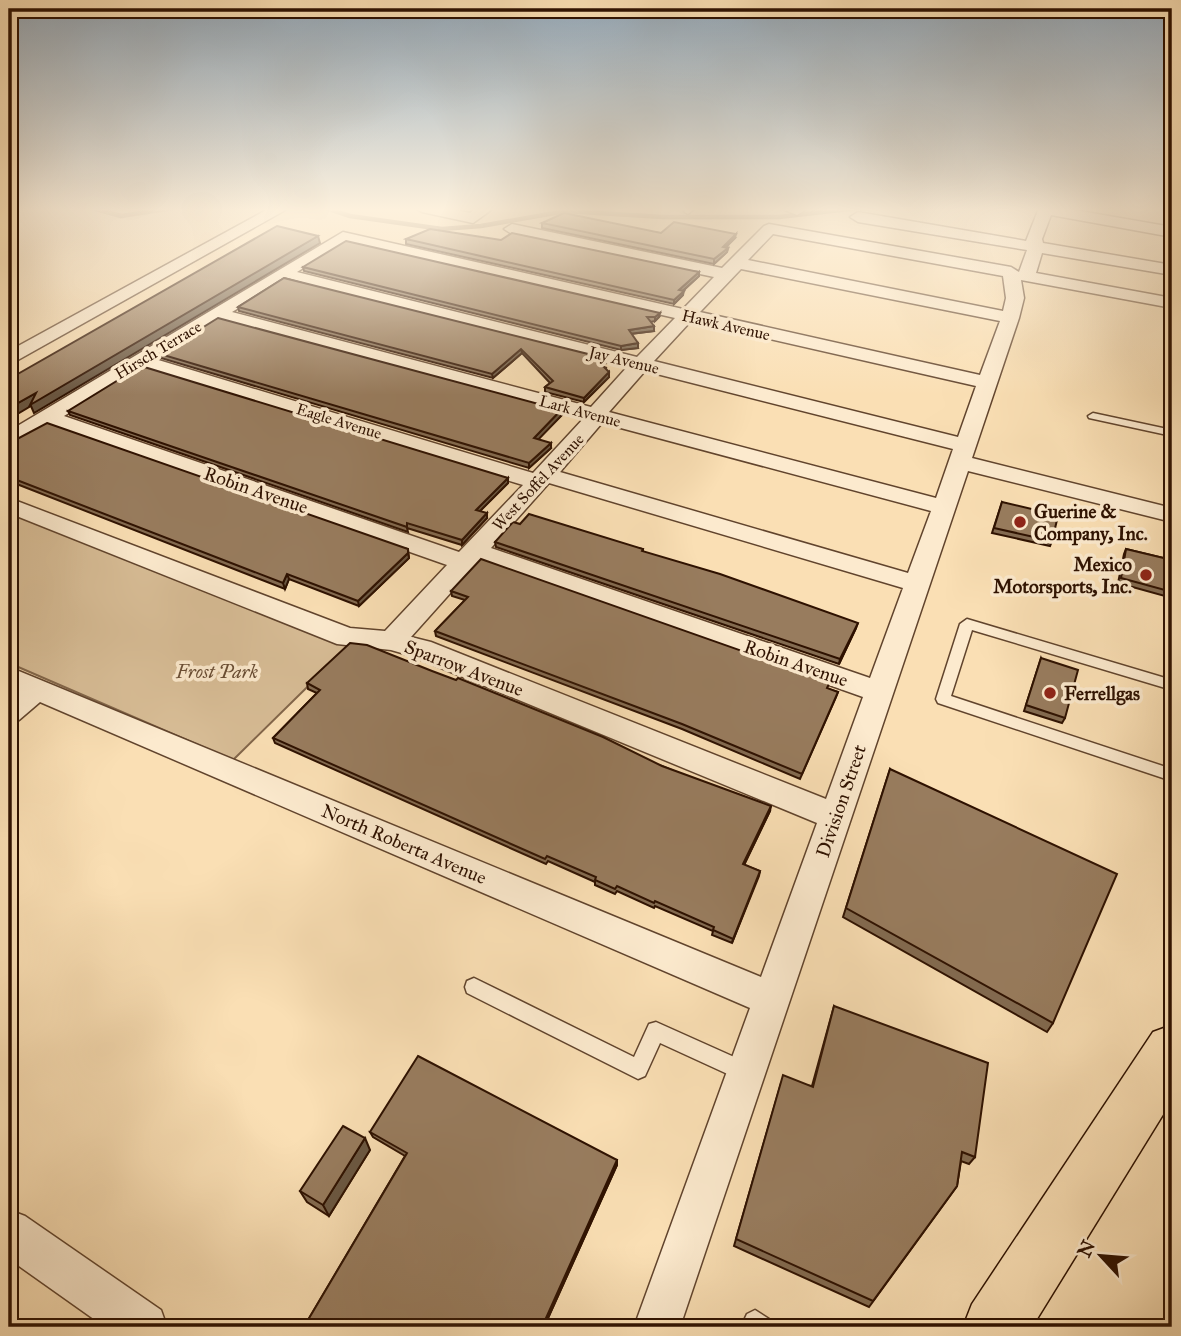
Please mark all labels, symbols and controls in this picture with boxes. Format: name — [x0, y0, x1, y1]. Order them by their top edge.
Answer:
street label: Hawk Avenue — [680, 306, 772, 344]
street label: Hirsch Terrace — [111, 317, 205, 383]
street label: Jay Avenue — [585, 342, 661, 379]
street label: Lark Avenue — [537, 391, 623, 431]
street label: Eagle Avenue — [294, 399, 384, 444]
street label: West Soffel Avenue — [488, 429, 588, 534]
street label: Robin Avenue — [201, 461, 311, 519]
place label: Guerine & Company, Inc. — [1034, 500, 1148, 546]
marker: Guerine & Company, Inc. — [1012, 514, 1028, 530]
place label: Mexico Motorsports, Inc. — [993, 553, 1132, 599]
marker: Mexico Motorsports, Inc. — [1138, 567, 1154, 583]
street label: Robin Avenue — [741, 634, 851, 692]
street label: Sparrow Avenue — [401, 635, 527, 701]
park label: Frost Park — [175, 660, 258, 683]
place label: Ferrellgas — [1064, 682, 1140, 706]
marker: Ferrellgas — [1042, 685, 1058, 701]
street label: Division Street — [811, 741, 871, 860]
street label: North Roberta Avenue — [318, 799, 490, 889]
north arrow — [1066, 1220, 1136, 1290]
text: N — [1072, 1236, 1100, 1261]

